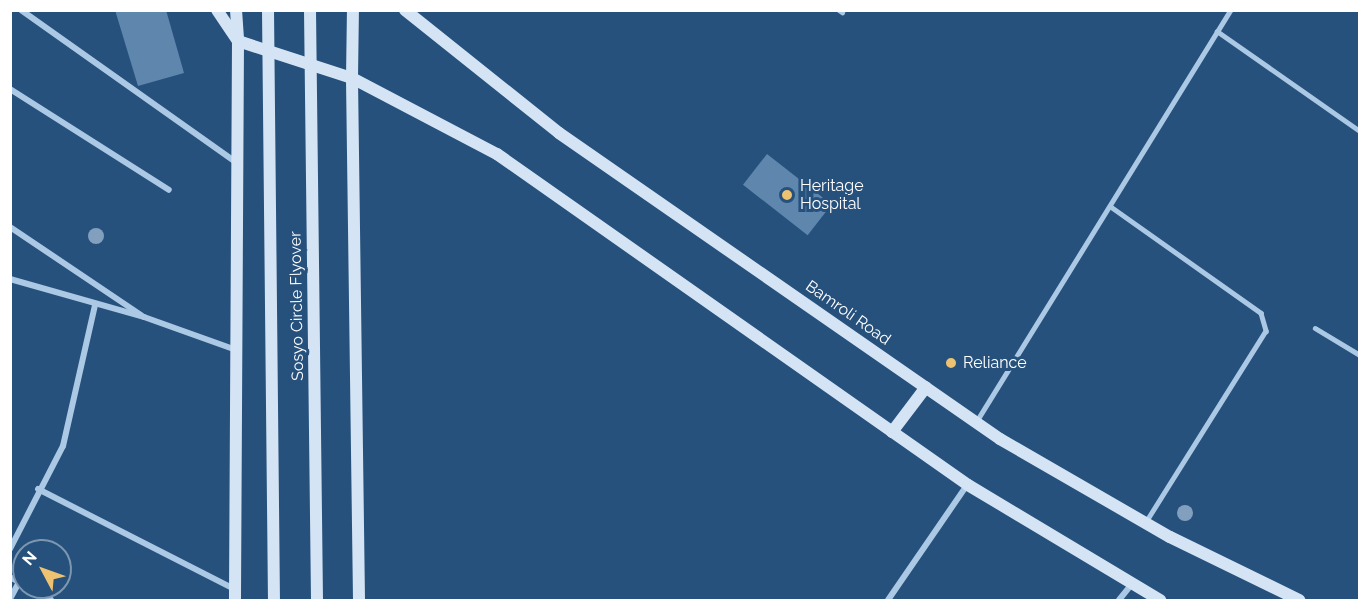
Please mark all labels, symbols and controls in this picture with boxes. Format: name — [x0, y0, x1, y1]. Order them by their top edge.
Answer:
place label: Heritage Hospital — [800, 176, 864, 214]
marker: Heritage Hospital — [778, 186, 796, 204]
street label: Sosyo Circle Flyover — [286, 231, 308, 381]
street label: Bamroli Road — [802, 277, 894, 349]
place label: Reliance — [963, 353, 1027, 373]
marker: Reliance — [944, 356, 958, 370]
north arrow — [12, 539, 72, 599]
text: N — [18, 547, 41, 569]

